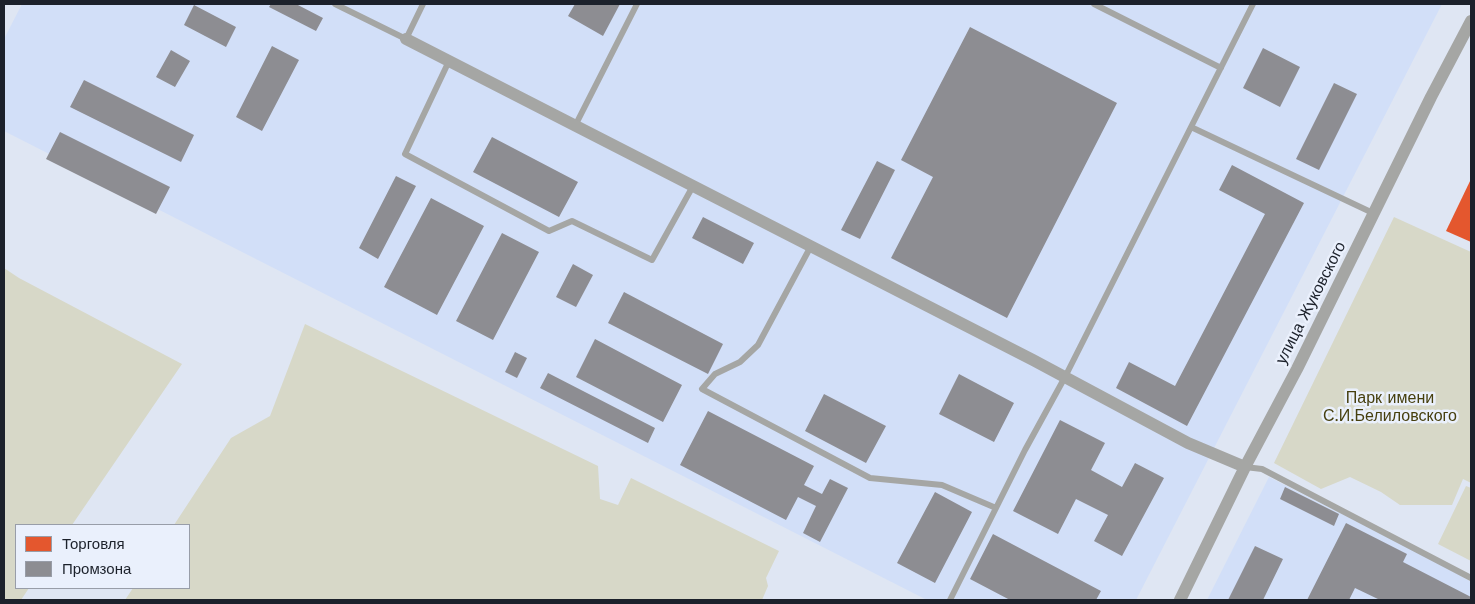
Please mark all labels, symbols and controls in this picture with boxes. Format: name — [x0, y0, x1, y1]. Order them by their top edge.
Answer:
street label: улица Жуковского — [1272, 239, 1350, 367]
park label: Парк имени С.И.Белиловского — [1323, 388, 1457, 426]
legend — [15, 524, 190, 589]
text: Торговля — [62, 535, 125, 553]
text: Промзона — [62, 560, 131, 578]

